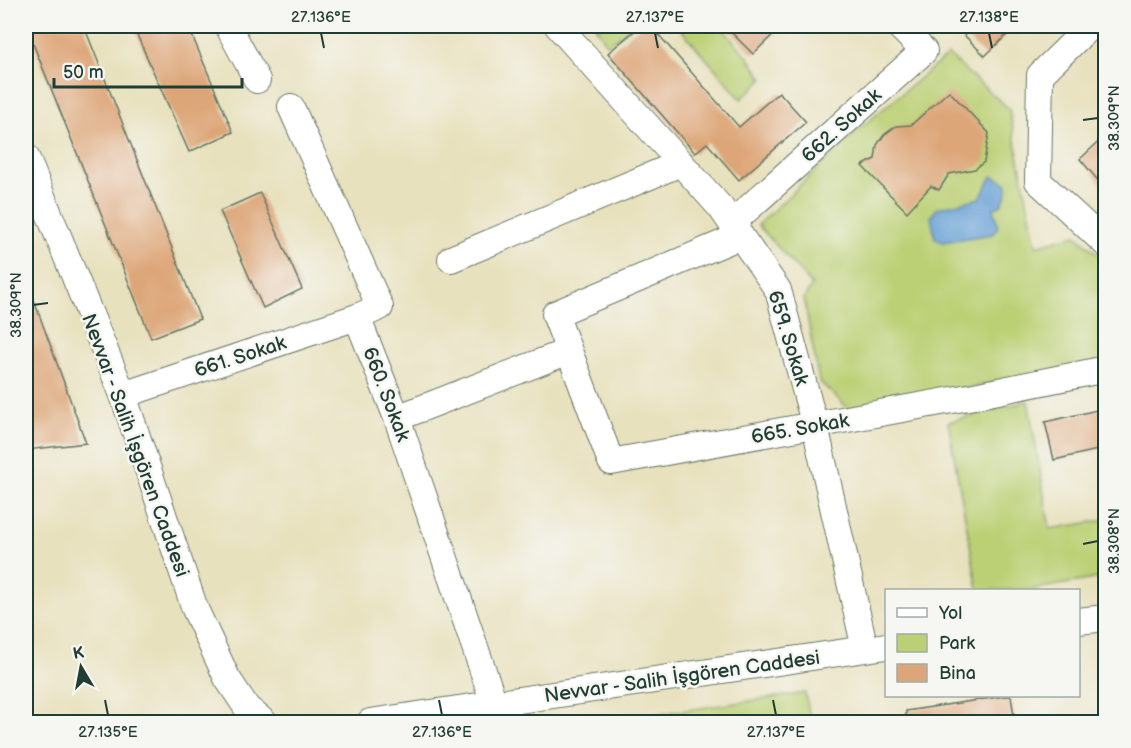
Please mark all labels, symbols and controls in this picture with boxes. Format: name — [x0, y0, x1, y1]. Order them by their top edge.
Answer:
text: 27.136°E — [291, 8, 351, 27]
text: 27.137°E — [626, 8, 684, 27]
text: 27.138°E — [959, 8, 1019, 27]
scale bar — [54, 51, 242, 89]
text: 50 m — [63, 62, 104, 83]
street label: 662. Sokak — [797, 84, 887, 168]
text: 38.309°N — [1105, 85, 1124, 151]
text: 38.309°N — [7, 272, 26, 338]
street label: 659. Sokak — [762, 288, 814, 389]
street label: Nevvar - Salih İşgören Caddesi — [76, 310, 195, 580]
street label: 661. Sokak — [191, 331, 289, 383]
street label: 660. Sokak — [357, 344, 415, 445]
street label: 665. Sokak — [749, 409, 851, 449]
text: 38.308°N — [1105, 508, 1124, 574]
legend — [885, 589, 1080, 697]
text: Yol — [938, 603, 962, 624]
text: Park — [939, 633, 975, 654]
north arrow — [51, 637, 111, 697]
text: K — [72, 643, 86, 664]
street label: Nevvar - Salih İşgören Caddesi — [543, 645, 822, 708]
text: Bina — [939, 663, 976, 684]
text: 27.135°E — [78, 723, 138, 742]
text: 27.136°E — [412, 723, 472, 742]
text: 27.137°E — [747, 723, 805, 742]

